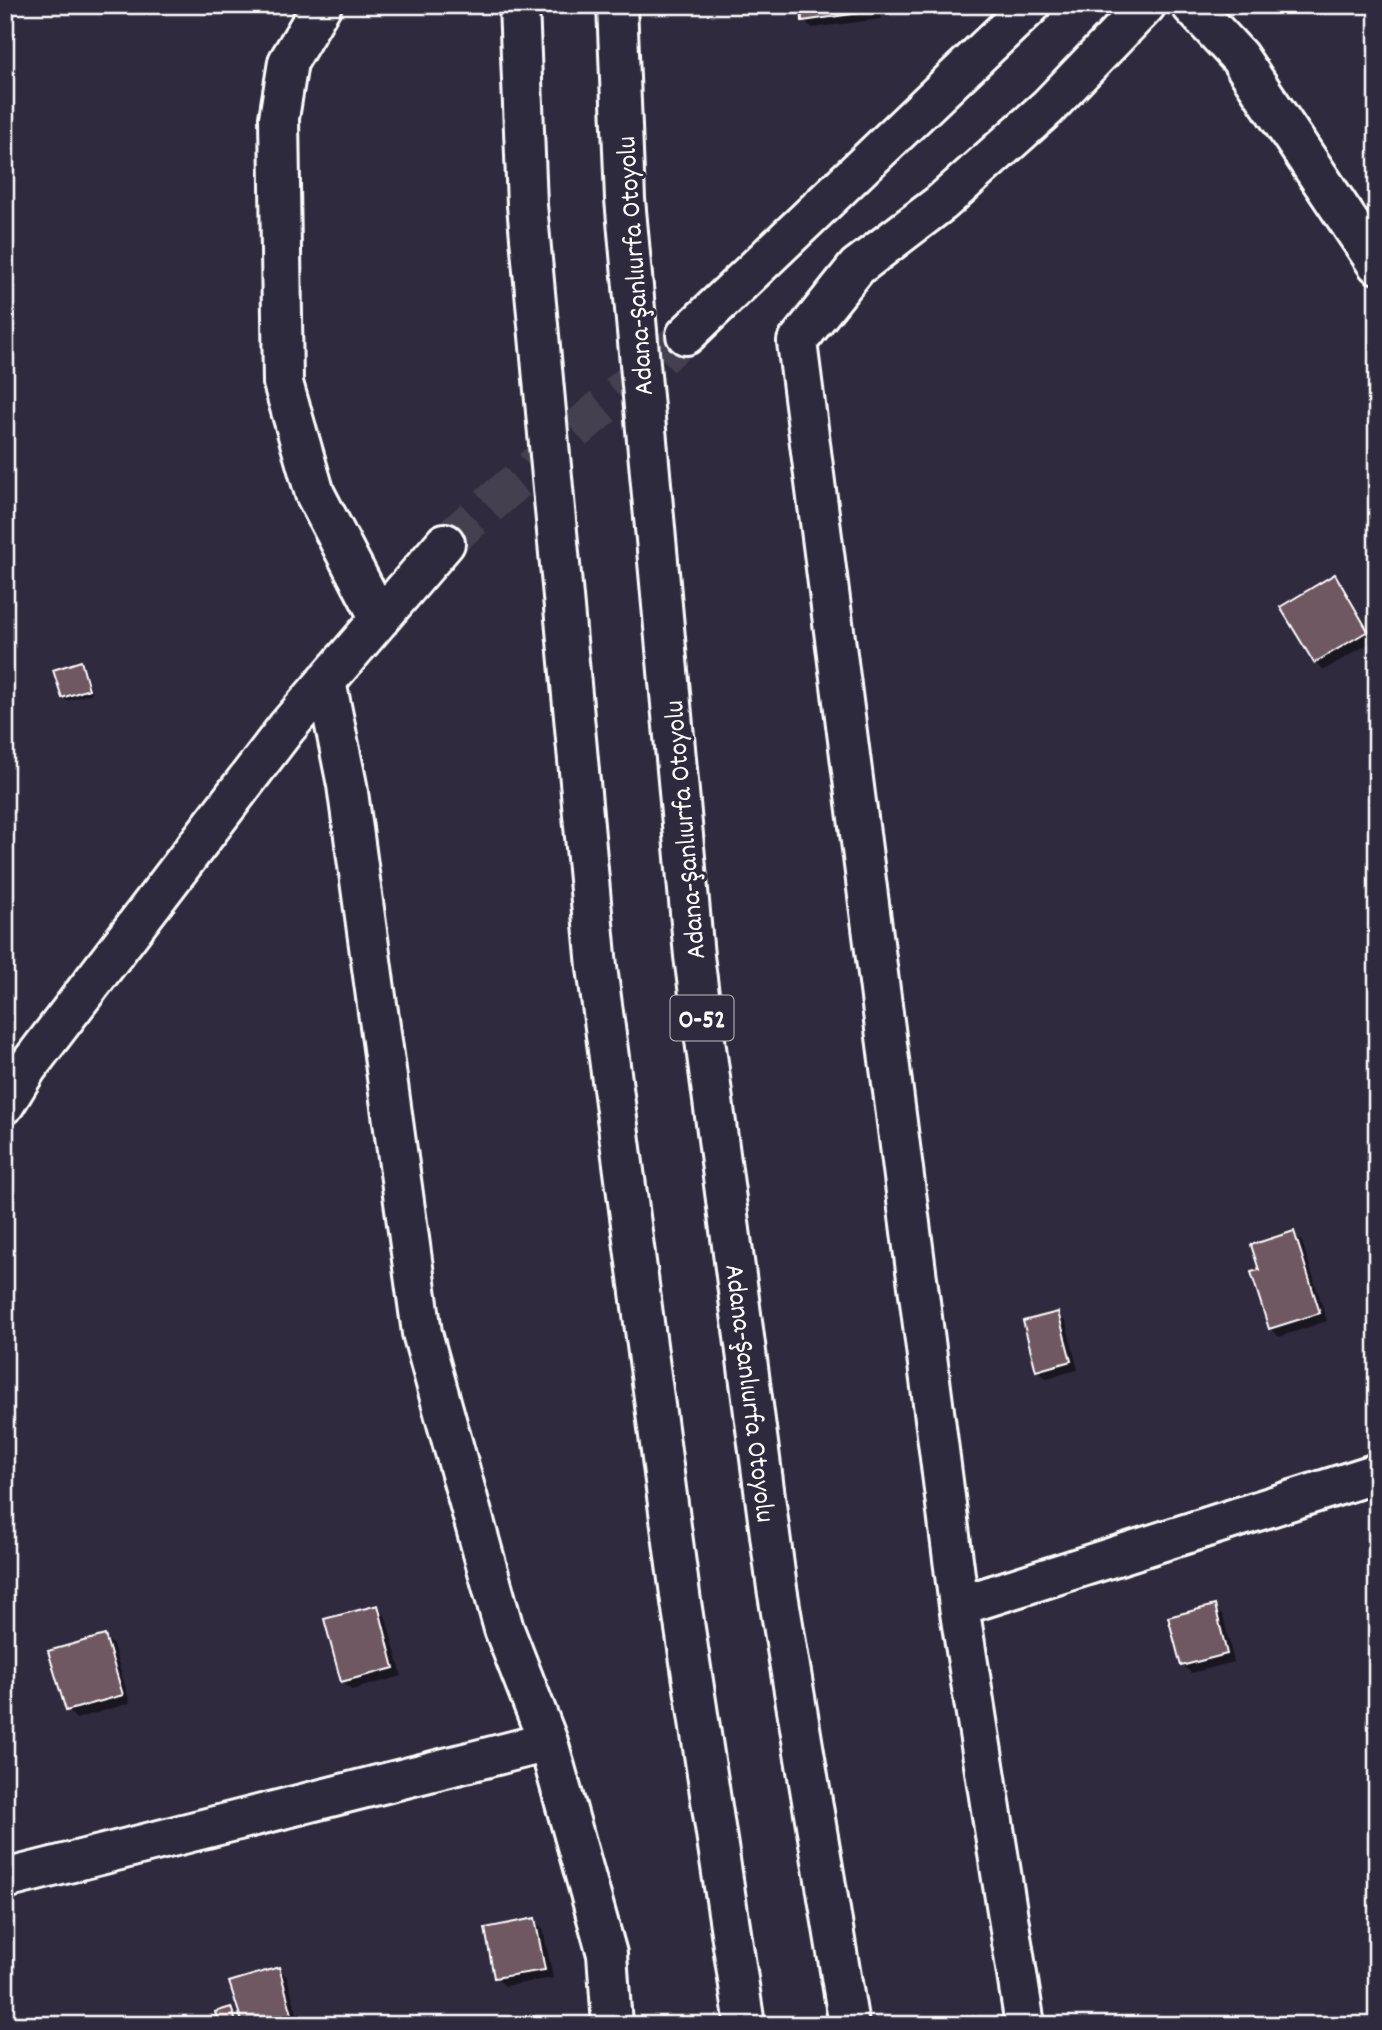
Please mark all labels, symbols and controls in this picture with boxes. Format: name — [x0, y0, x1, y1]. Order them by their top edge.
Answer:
street label: Adana-Şanlıurfa Otoyolu — [609, 135, 667, 397]
street label: Adana-Şanlıurfa Otoyolu — [657, 698, 719, 961]
road number: O-52 — [670, 995, 734, 1040]
street label: Adana-Şanlıurfa Otoyolu — [711, 1262, 783, 1525]

